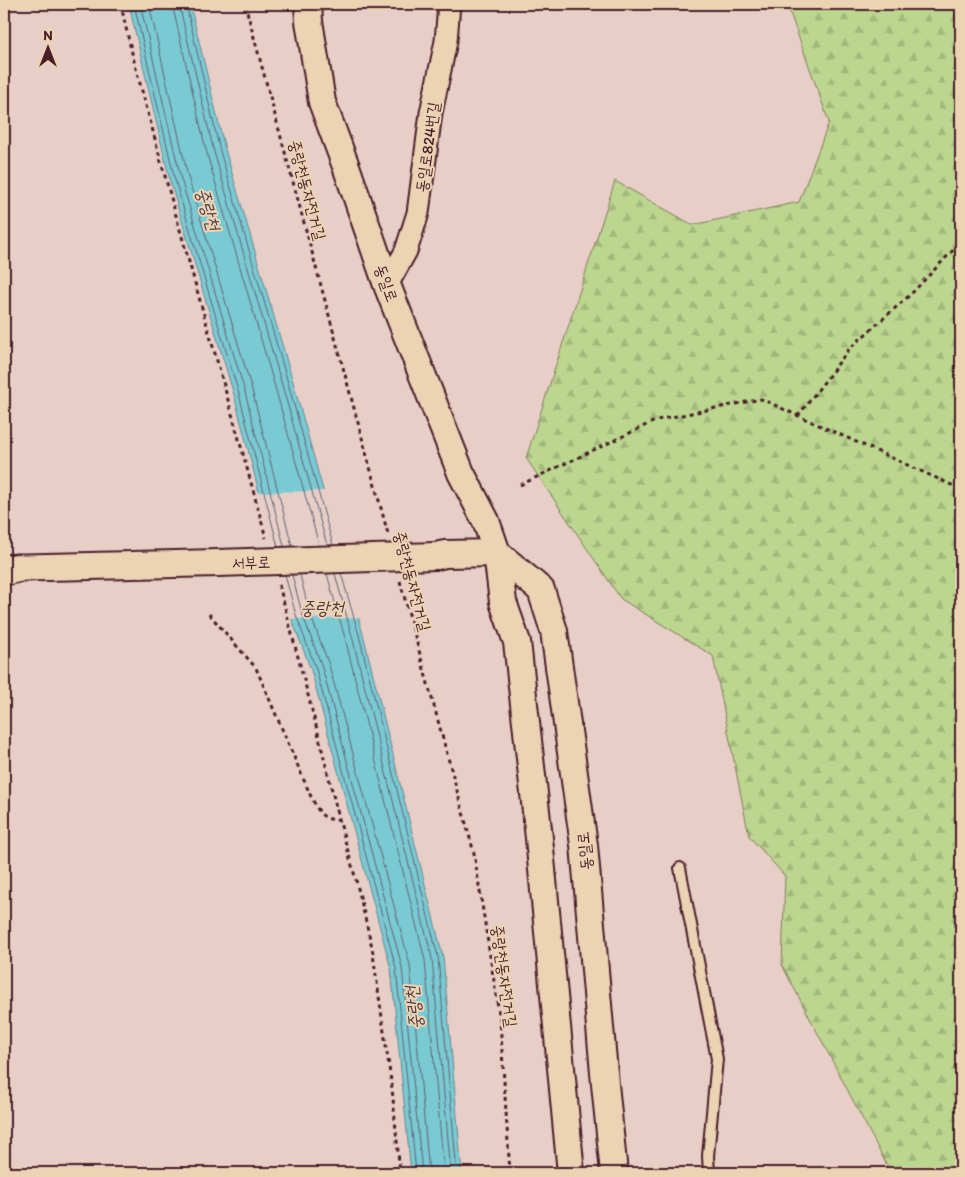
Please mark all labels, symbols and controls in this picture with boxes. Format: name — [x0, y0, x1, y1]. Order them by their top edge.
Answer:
north arrow — [22, 22, 72, 72]
text: N — [43, 27, 53, 44]
street label: 동일로824번길 — [412, 100, 443, 194]
street label: 중랑천동자전거길 — [285, 138, 330, 242]
water label: 중랑천 — [191, 185, 225, 234]
street label: 동일로 — [371, 262, 402, 305]
street label: 중랑천동자전거길 — [390, 529, 435, 633]
street label: 서부로 — [231, 552, 271, 573]
water label: 중랑천 — [300, 597, 345, 619]
street label: 동일로 — [573, 831, 596, 871]
street label: 중랑천동자전거길 — [488, 924, 521, 1029]
water label: 중랑천 — [400, 984, 428, 1031]

